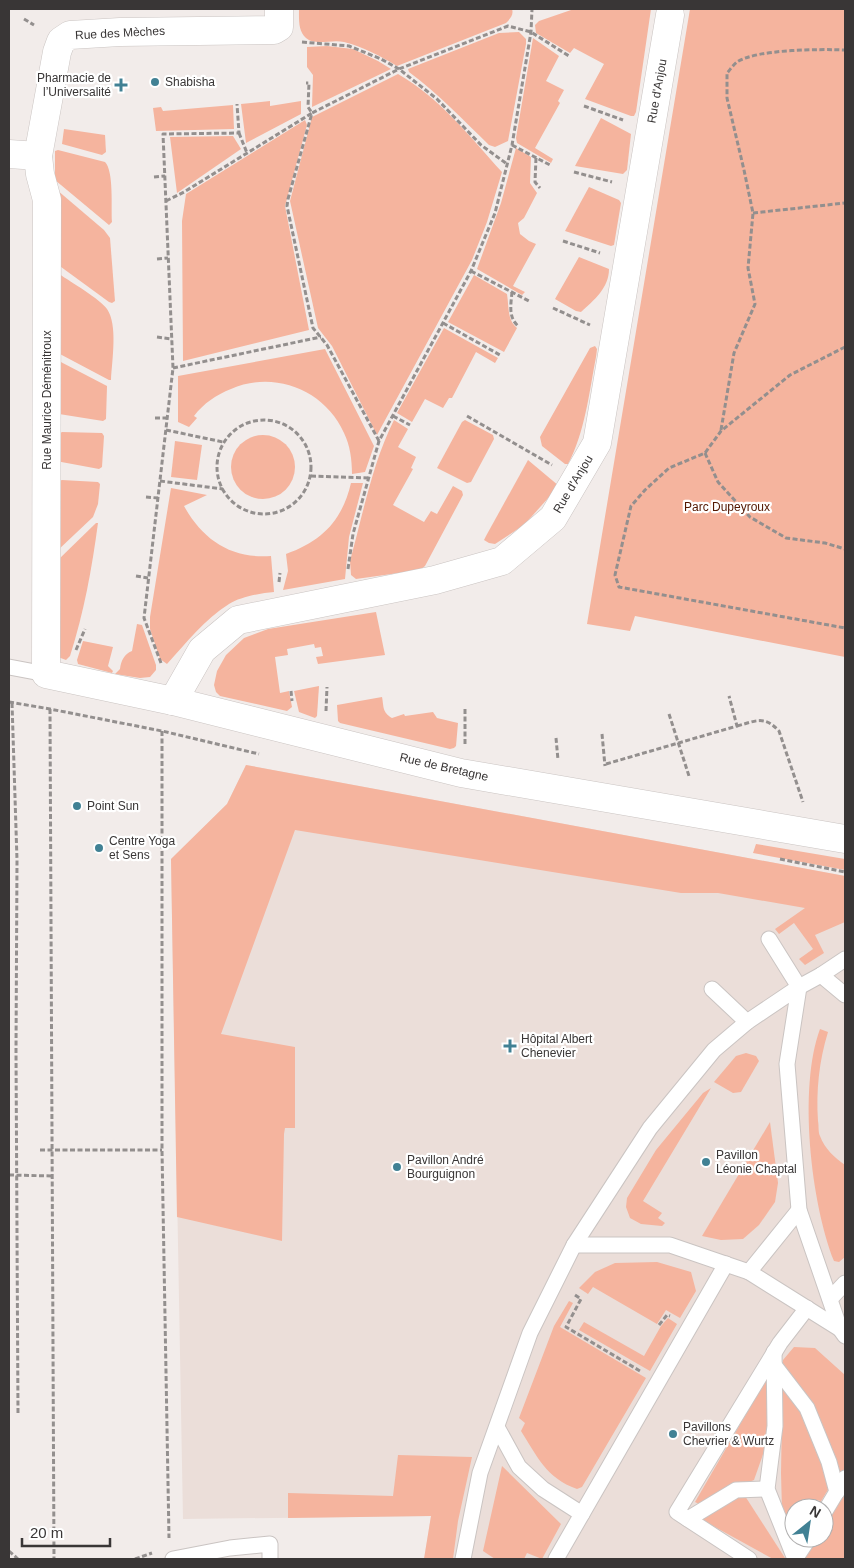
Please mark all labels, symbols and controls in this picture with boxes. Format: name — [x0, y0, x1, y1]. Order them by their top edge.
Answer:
street label: Rue des Mèches — [75, 24, 165, 42]
street label: Rue d'Anjou — [644, 58, 670, 124]
place label: Pharmacie de l’Universalité — [37, 71, 111, 99]
place label: Shabisha — [165, 75, 215, 89]
marker: Shabisha — [149, 76, 161, 88]
marker: Pharmacie de l’Universalité — [115, 79, 127, 91]
street label: Rue Maurice Déménitroux — [40, 330, 54, 470]
street label: Rue d'Anjou — [550, 453, 596, 515]
park label: Parc Dupeyroux — [684, 500, 770, 514]
street label: Rue de Bretagne — [398, 750, 490, 784]
place label: Point Sun — [87, 799, 139, 813]
marker: Point Sun — [71, 800, 83, 812]
place label: Centre Yoga et Sens — [109, 834, 175, 862]
marker: Centre Yoga et Sens — [93, 842, 105, 854]
place label: Hôpital Albert Chenevier — [521, 1032, 593, 1060]
marker: Hôpital Albert Chenevier — [503, 1039, 517, 1053]
place label: Pavillon Léonie Chaptal — [716, 1148, 797, 1176]
place label: Pavillon André Bourguignon — [407, 1153, 484, 1181]
marker: Pavillon Léonie Chaptal — [700, 1156, 712, 1168]
marker: Pavillon André Bourguignon — [391, 1161, 403, 1173]
place label: Pavillons Chevrier & Wurtz — [683, 1420, 774, 1448]
marker: Pavillons Chevrier & Wurtz — [667, 1428, 679, 1440]
north arrow — [784, 1498, 834, 1548]
text: N — [807, 1502, 824, 1521]
scale bar — [22, 1516, 110, 1548]
text: 20 m — [30, 1524, 63, 1541]

